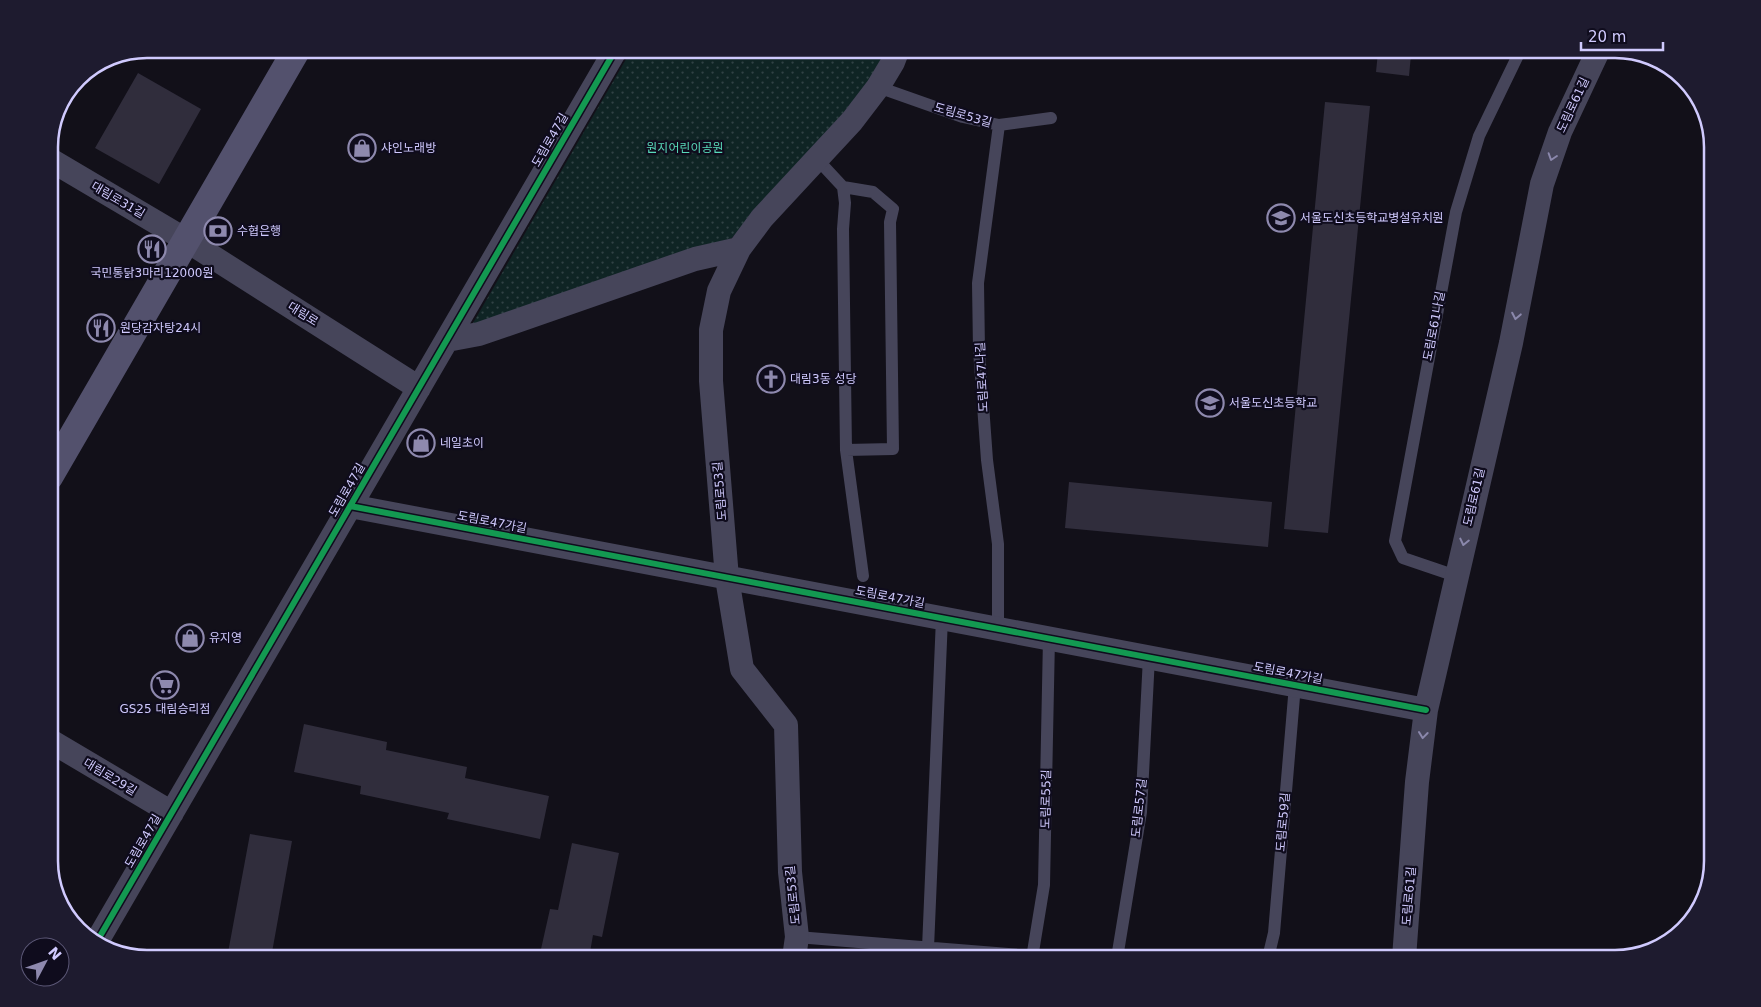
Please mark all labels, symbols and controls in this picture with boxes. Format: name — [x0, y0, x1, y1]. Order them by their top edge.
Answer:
scale bar — [1581, 20, 1664, 52]
text: 20 m — [1588, 28, 1626, 46]
street label: 도림로61길 — [1554, 75, 1592, 135]
street label: 도림로53길 — [933, 100, 993, 130]
street label: 도림로47길 — [529, 111, 571, 169]
shop icon: 샤인노래방 — [347, 133, 377, 163]
place label: 샤인노래방 — [381, 141, 436, 155]
park label: 원지어린이공원 — [646, 141, 724, 155]
one-way arrow — [1547, 153, 1557, 161]
street label: 대림로31길 — [89, 179, 147, 221]
school or university icon: 서울도신초등학교병설유치원 — [1266, 203, 1296, 233]
place label: 서울도신초등학교병설유치원 — [1300, 211, 1444, 225]
bank icon: 수협은행 — [203, 216, 233, 246]
place label: 수협은행 — [237, 224, 281, 238]
restaurant icon: 국민통닭3마리12000원 — [137, 234, 167, 264]
place label: 국민통닭3마리12000원 — [90, 266, 214, 280]
street label: 도림로61나길 — [1420, 290, 1448, 362]
street label: 대림로 — [285, 299, 321, 329]
one-way arrow — [1511, 311, 1522, 320]
restaurant icon: 원당감자탕24시 — [86, 313, 116, 343]
place label: 원당감자탕24시 — [120, 321, 202, 335]
street label: 도림로47나길 — [973, 341, 991, 413]
church icon: 대림3동 성당 — [756, 364, 786, 394]
place label: 대림3동 성당 — [790, 372, 857, 386]
school or university icon: 서울도신초등학교 — [1195, 388, 1225, 418]
place label: 서울도신초등학교 — [1229, 396, 1317, 410]
shop icon: 네일초이 — [406, 428, 436, 458]
place label: 네일초이 — [440, 436, 484, 450]
street label: 도림로47길 — [326, 461, 368, 519]
street label: 도림로53길 — [710, 461, 730, 521]
street label: 도림로61길 — [1460, 466, 1488, 528]
street label: 도림로47가길 — [456, 508, 528, 536]
one-way arrow — [1459, 538, 1470, 547]
street label: 도림로47가길 — [854, 583, 926, 611]
shop icon: 유지영 — [175, 623, 205, 653]
place label: 유지영 — [209, 631, 242, 645]
street label: 도림로47가길 — [1252, 659, 1324, 687]
supermarket icon: GS25 대림승리점 — [150, 670, 180, 700]
place label: GS25 대림승리점 — [119, 702, 211, 716]
one-way arrow — [1418, 732, 1429, 740]
street label: 대림로29길 — [81, 756, 139, 798]
street label: 도림로55길 — [1038, 769, 1054, 829]
street label: 도림로57길 — [1129, 778, 1149, 838]
street label: 도림로59길 — [1273, 792, 1293, 852]
street label: 도림로47길 — [122, 812, 164, 870]
street label: 도림로53길 — [783, 865, 803, 925]
street label: 도림로61길 — [1399, 866, 1419, 926]
north arrow — [20, 937, 70, 987]
text: N — [45, 944, 65, 963]

